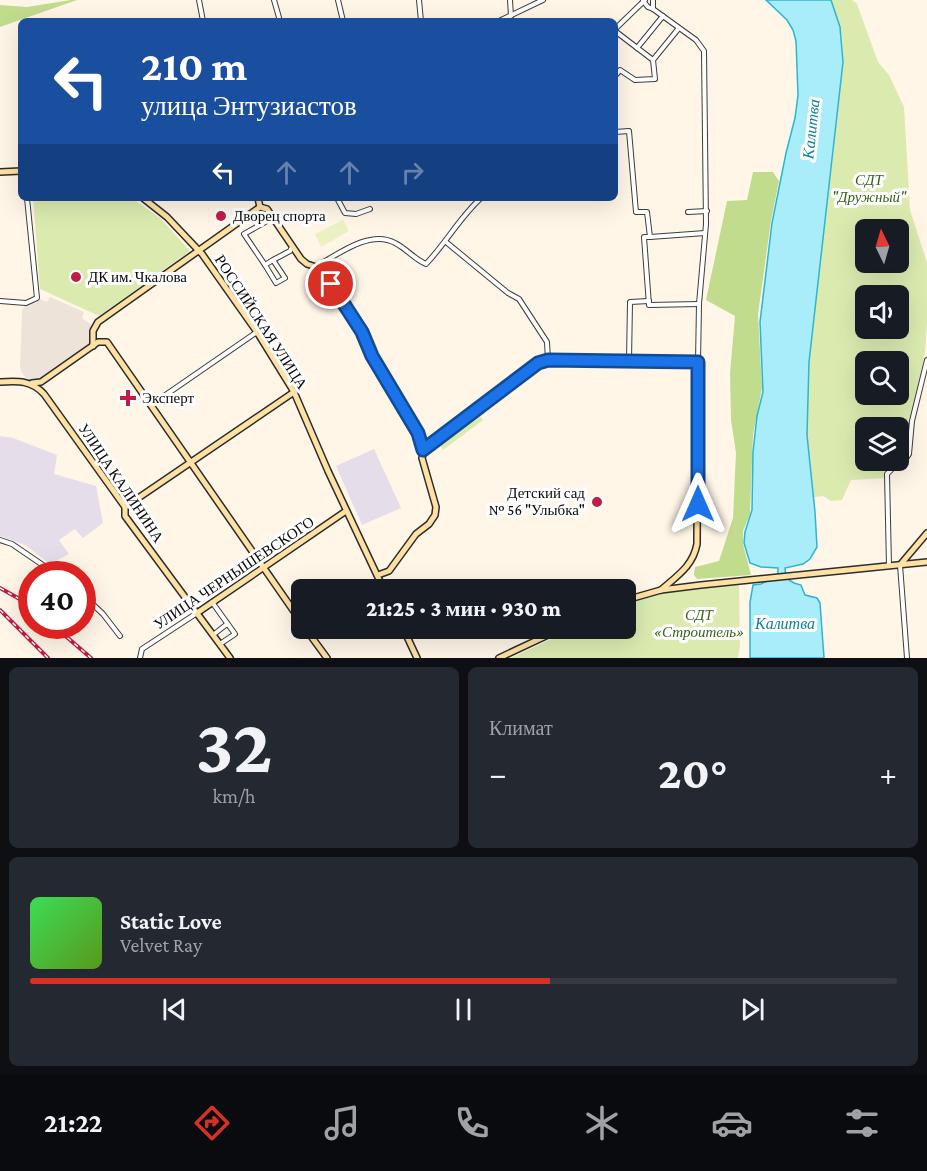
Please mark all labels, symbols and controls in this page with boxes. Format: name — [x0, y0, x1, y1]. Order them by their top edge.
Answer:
icon: left — [42, 42, 120, 120]
text: 210 m — [141, 42, 247, 89]
text: улица Энтузиастов — [141, 91, 357, 121]
water label: Калитва — [799, 98, 823, 161]
icon: left — [207, 156, 240, 189]
icon: ahead — [270, 156, 303, 189]
icon: ahead — [333, 156, 366, 189]
icon: right — [396, 156, 429, 189]
park label: СДТ "Дружный" — [832, 172, 907, 205]
place label: Дворец спорта — [233, 208, 326, 224]
marker: Дворец спорта — [214, 209, 228, 223]
north arrow — [855, 219, 909, 273]
map controls — [855, 219, 909, 471]
street label: РОССИЙСКАЯ УЛИЦА — [212, 252, 310, 392]
pin — [305, 258, 356, 309]
icon: arrive — [314, 267, 347, 300]
place label: ДК им. Чкалова — [88, 269, 187, 285]
marker: ДК им. Чкалова — [69, 270, 83, 284]
button: sound — [855, 285, 909, 339]
button: search — [855, 351, 909, 405]
marker: Эксперт — [119, 389, 137, 407]
place label: Эксперт — [142, 390, 194, 406]
button: layers — [855, 417, 909, 471]
street label: УЛИЦА КАЛИНИНА — [75, 421, 167, 545]
position arrow — [666, 472, 730, 536]
place label: Детский сад № 56 "Улыбка" — [489, 485, 585, 518]
marker: Детский сад № 56 "Улыбка" — [590, 495, 604, 509]
street label: УЛИЦА ЧЕРНЫШЕВСКОГО — [151, 513, 317, 633]
speed limit sign: 40 — [18, 561, 96, 639]
text: 21:25 · 3 мин · 930 m — [366, 596, 561, 621]
park label: СДТ «Строитель» — [654, 607, 744, 640]
water label: Калитва — [754, 615, 815, 632]
text: 32 — [195, 702, 273, 789]
text: Климат — [489, 717, 553, 739]
text: 20° — [658, 748, 728, 798]
text: − — [489, 755, 506, 792]
text: + — [880, 755, 897, 792]
text: km/h — [212, 785, 256, 807]
text: Static Love — [120, 909, 222, 934]
text: Velvet Ray — [120, 934, 202, 956]
icon: previous — [158, 993, 191, 1026]
icon: pause — [447, 993, 480, 1026]
icon: next — [736, 993, 769, 1026]
icon: directions — [191, 1102, 233, 1144]
icon: music — [321, 1102, 363, 1144]
icon: phone — [451, 1102, 493, 1144]
icon: climate — [581, 1102, 623, 1144]
icon: car — [711, 1102, 753, 1144]
icon: filters — [841, 1102, 883, 1144]
text: 21:22 — [44, 1108, 103, 1138]

